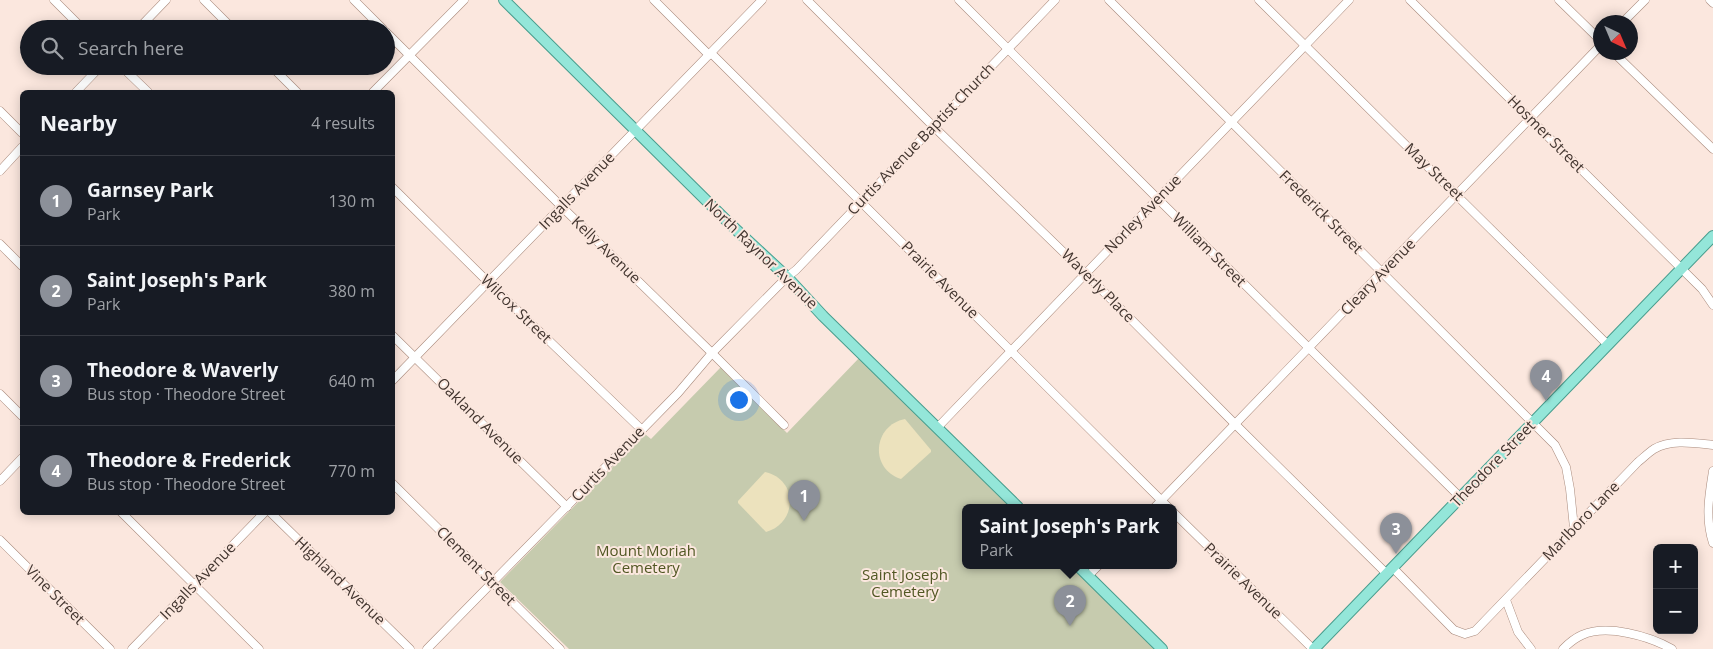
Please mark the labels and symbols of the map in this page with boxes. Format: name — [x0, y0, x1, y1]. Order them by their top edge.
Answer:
north arrow — [1593, 15, 1638, 60]
street label: Curtis Avenue Baptist Church — [842, 58, 998, 219]
street label: Hosmer Street — [1504, 90, 1590, 176]
street label: May Street — [1401, 138, 1469, 205]
street label: Ingalls Avenue — [534, 147, 618, 233]
street label: Frederick Street — [1276, 165, 1368, 257]
street label: Norley Avenue — [1100, 170, 1185, 257]
street label: North Raynor Avenue — [701, 194, 823, 313]
street label: William Street — [1168, 208, 1251, 291]
street label: Kelly Avenue — [568, 211, 646, 287]
street label: Cleary Avenue — [1335, 233, 1419, 319]
street label: Prairie Avenue — [898, 236, 984, 322]
street label: Waverly Place — [1058, 244, 1140, 326]
street label: Wilcox Street — [477, 269, 556, 347]
pin: 4 — [1530, 360, 1562, 401]
street label: Oakland Avenue — [433, 373, 528, 468]
your location — [726, 387, 752, 413]
street label: Theodore Street — [1446, 416, 1539, 511]
street label: Curtis Avenue — [566, 421, 648, 505]
street label: Marlboro Lane — [1537, 476, 1623, 564]
pin: 1 — [788, 480, 820, 521]
pin: 3 — [1380, 513, 1412, 554]
street label: Clement Street — [433, 521, 521, 609]
street label: Highland Avenue — [291, 532, 390, 629]
street label: Ingalls Avenue — [155, 537, 239, 623]
street label: Prairie Avenue — [1200, 538, 1287, 623]
park label: Mount Moriah Cemetery — [596, 540, 696, 577]
street label: Vine Street — [22, 560, 90, 628]
park label: Saint Joseph Cemetery — [862, 564, 948, 601]
pin: 2 — [1054, 585, 1086, 626]

